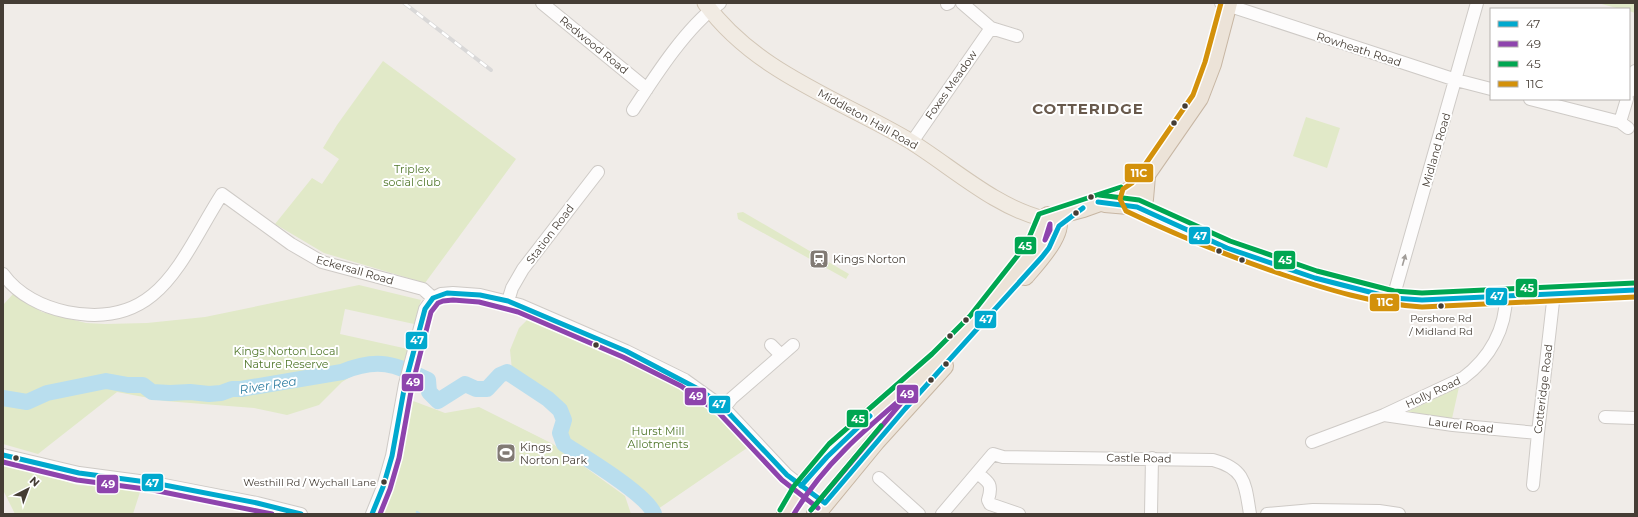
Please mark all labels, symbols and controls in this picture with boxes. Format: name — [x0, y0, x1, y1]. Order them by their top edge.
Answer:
legend — [1490, 8, 1630, 100]
street label: Redwood Road — [557, 13, 631, 77]
text: 47 — [1526, 16, 1540, 31]
street label: Rowheath Road — [1315, 29, 1403, 69]
text: 49 — [1526, 36, 1541, 51]
street label: Foxes Meadow — [922, 47, 980, 122]
text: 45 — [1526, 56, 1541, 71]
text: 11C — [1526, 76, 1544, 91]
street label: Middleton Hall Road — [815, 86, 921, 152]
district label: COTTERIDGE — [1032, 99, 1144, 118]
unlabelled marker — [1180, 101, 1190, 111]
street label: Midland Road — [1419, 111, 1453, 189]
unlabelled marker — [1169, 118, 1179, 128]
park label: Triplex social club — [383, 162, 441, 189]
line badge: 11C — [1124, 163, 1154, 183]
text: 11C — [1131, 166, 1147, 180]
unlabelled marker — [1086, 192, 1096, 202]
street label: Station Road — [523, 201, 577, 267]
unlabelled marker — [1071, 208, 1081, 218]
line badge: 47 — [1188, 226, 1211, 245]
text: 47 — [1193, 229, 1207, 243]
line badge: 45 — [1014, 236, 1037, 255]
text: 45 — [1018, 239, 1033, 253]
unlabelled marker — [1214, 246, 1224, 256]
station icon: Kings Norton — [808, 248, 830, 270]
line badge: 45 — [1273, 250, 1296, 270]
street label: Eckersall Road — [315, 252, 395, 288]
place label: Kings Norton — [833, 252, 906, 266]
text: 45 — [1278, 253, 1293, 267]
one-way arrow — [1401, 254, 1407, 266]
unlabelled marker — [1237, 255, 1247, 265]
line badge: 45 — [1515, 278, 1538, 298]
text: 45 — [1520, 281, 1535, 295]
line badge: 47 — [1485, 287, 1508, 306]
text: 47 — [1490, 289, 1504, 303]
line badge: 11C — [1369, 293, 1400, 312]
text: 11C — [1377, 295, 1393, 309]
marker: Pershore Rd / Midland Rd — [1436, 301, 1446, 311]
line badge: 47 — [974, 310, 997, 329]
text: 47 — [979, 312, 993, 326]
place label: Pershore Rd / Midland Rd — [1408, 312, 1473, 338]
unlabelled marker — [961, 315, 971, 325]
line badge: 47 — [405, 331, 428, 350]
unlabelled marker — [945, 331, 955, 341]
text: 47 — [410, 333, 424, 347]
unlabelled marker — [591, 340, 601, 350]
street label: Cotteridge Road — [1531, 343, 1555, 435]
park label: Kings Norton Local Nature Reserve — [234, 344, 338, 371]
unlabelled marker — [941, 359, 951, 369]
water label: River Rea — [238, 373, 298, 397]
line badge: 49 — [401, 373, 424, 392]
street label: Holly Road — [1403, 373, 1463, 411]
text: 49 — [406, 375, 420, 389]
unlabelled marker — [926, 375, 936, 385]
line badge: 49 — [896, 384, 919, 404]
line badge: 49 — [684, 387, 707, 406]
text: 49 — [900, 387, 914, 401]
text: 49 — [689, 389, 703, 403]
line badge: 47 — [708, 395, 731, 414]
text: 47 — [712, 397, 726, 411]
line badge: 45 — [846, 409, 869, 428]
text: 45 — [851, 412, 866, 426]
street label: Laurel Road — [1427, 414, 1495, 436]
park label: Hurst Mill Allotments — [628, 424, 689, 451]
place label: Kings Norton Park — [520, 440, 587, 467]
sports icon: Kings Norton Park — [495, 442, 517, 464]
street label: Castle Road — [1106, 450, 1172, 466]
unlabelled marker — [11, 453, 21, 463]
north arrow — [8, 469, 48, 509]
text: N — [27, 473, 43, 490]
line badge: 47 — [141, 473, 164, 492]
line badge: 49 — [96, 474, 119, 494]
text: 47 — [145, 476, 159, 490]
place label: Westhill Rd / Wychall Lane — [243, 476, 376, 489]
text: 49 — [101, 477, 115, 491]
marker: Westhill Rd / Wychall Lane — [379, 477, 389, 487]

